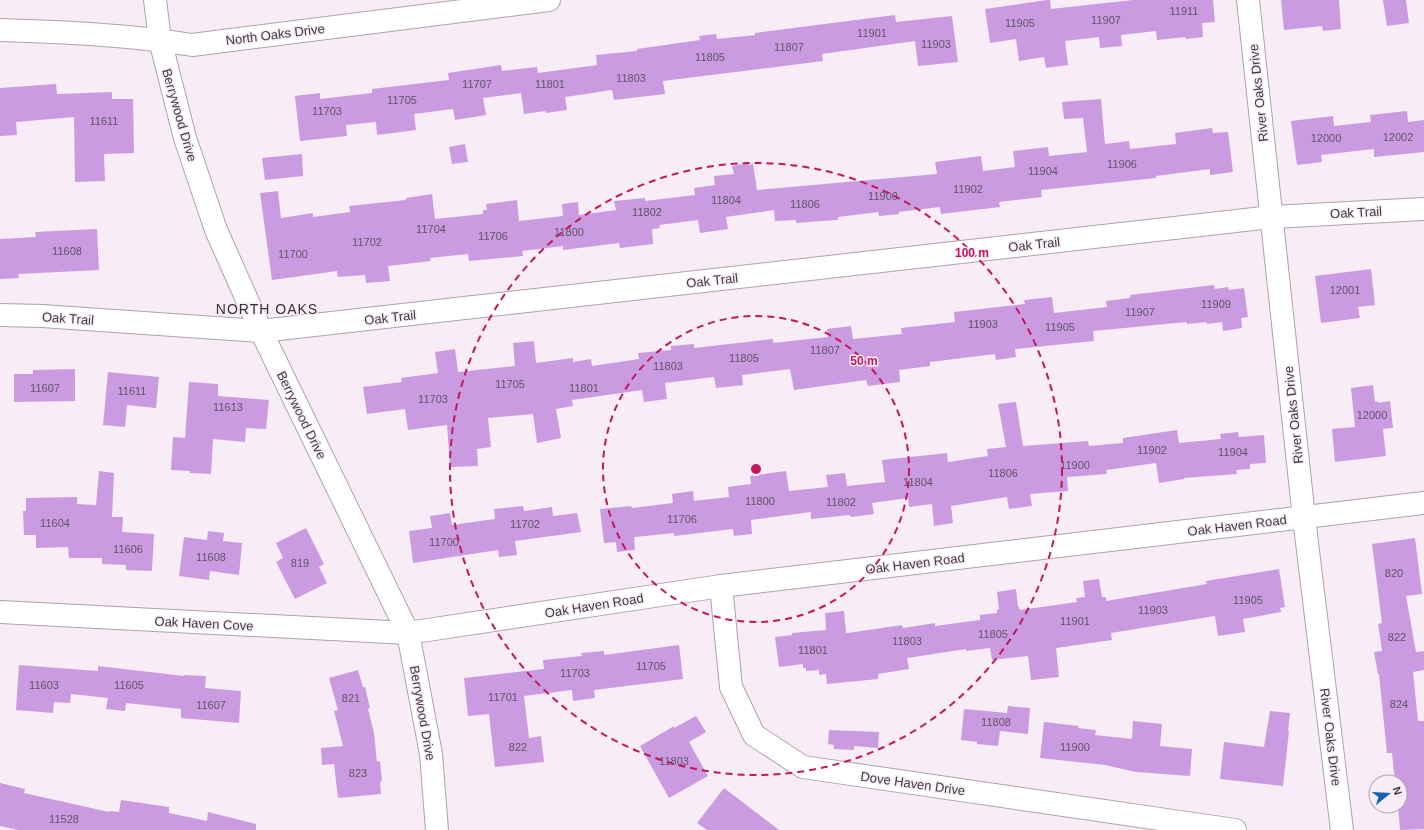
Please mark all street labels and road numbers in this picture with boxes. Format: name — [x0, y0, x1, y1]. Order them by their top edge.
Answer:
street label: North Oaks Drive — [225, 21, 325, 48]
street label: River Oaks Drive — [1246, 43, 1271, 143]
street label: Berrywood Drive — [159, 67, 200, 163]
street label: Oak Trail — [1330, 204, 1382, 221]
street label: Oak Trail — [1007, 234, 1061, 255]
street label: Oak Trail — [685, 270, 739, 291]
street label: Oak Trail — [363, 307, 417, 328]
street label: Oak Trail — [41, 309, 95, 328]
street label: River Oaks Drive — [1281, 365, 1306, 465]
street label: Berrywood Drive — [274, 369, 329, 462]
street label: Oak Haven Road — [1187, 512, 1287, 539]
street label: Oak Haven Road — [865, 550, 965, 577]
street label: Oak Haven Road — [544, 590, 645, 621]
street label: Oak Haven Cove — [154, 613, 254, 634]
street label: Berrywood Drive — [407, 664, 438, 762]
street label: River Oaks Drive — [1317, 687, 1344, 787]
street label: Dove Haven Drive — [860, 769, 966, 798]

